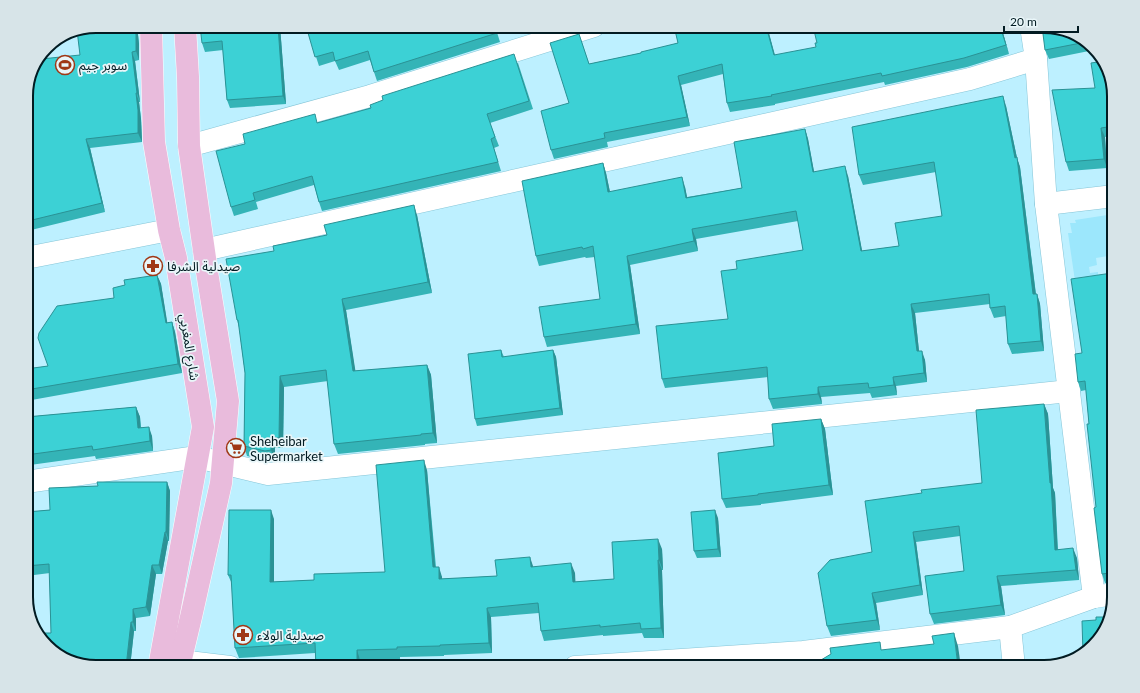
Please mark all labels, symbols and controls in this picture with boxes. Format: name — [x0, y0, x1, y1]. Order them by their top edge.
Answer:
scale bar — [1004, 8, 1078, 34]
text: 20 m — [1010, 14, 1037, 29]
sports icon: سوبر جيم — [54, 54, 76, 76]
place label: سوبر جيم — [79, 57, 127, 76]
pharmacy icon: صيدلية الشرفا — [142, 255, 164, 277]
place label: صيدلية الشرفا — [167, 258, 241, 274]
street label: شارع المغربي — [174, 313, 203, 382]
place label: Sheheibar Supermarket — [250, 433, 323, 464]
supermarket icon: Sheheibar Supermarket — [225, 437, 247, 459]
pharmacy icon: صيدلية الولاء — [232, 624, 254, 646]
place label: صيدلية الولاء — [257, 627, 324, 643]

